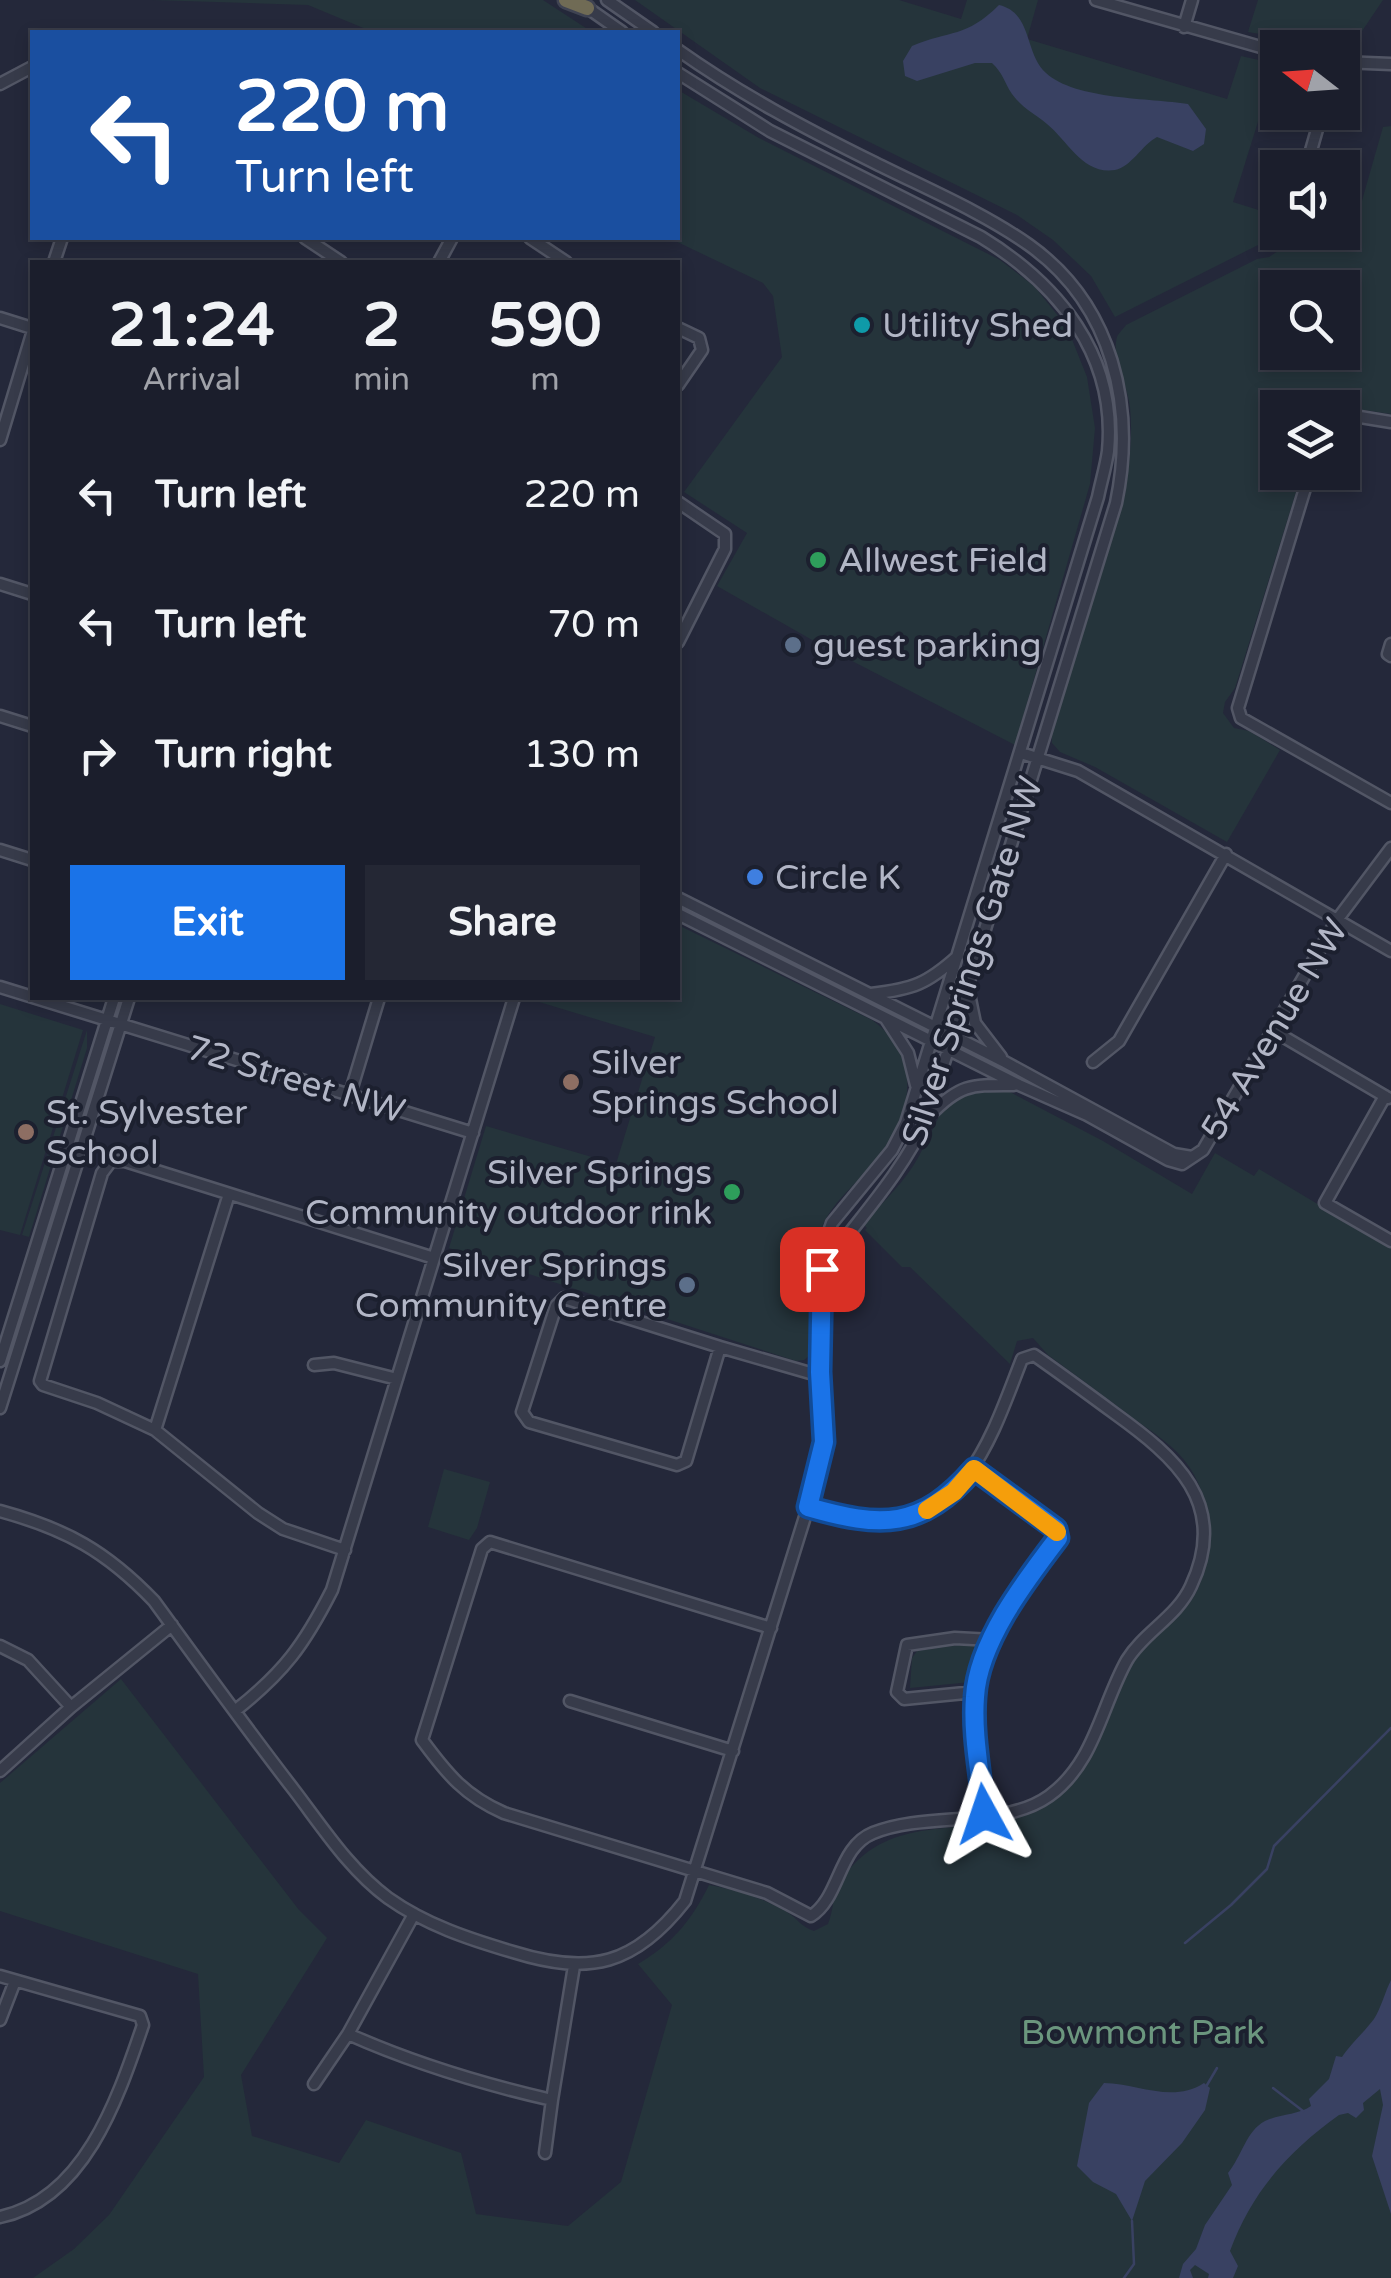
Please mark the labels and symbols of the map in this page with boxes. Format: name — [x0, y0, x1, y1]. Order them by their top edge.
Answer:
north arrow — [1260, 30, 1360, 130]
place label: Utility Shed — [882, 305, 1073, 347]
marker: Utility Shed — [851, 314, 873, 336]
place label: Allwest Field — [838, 540, 1048, 582]
marker: Allwest Field — [807, 549, 829, 571]
place label: guest parking — [813, 625, 1042, 667]
marker: guest parking — [782, 634, 804, 656]
street label: Silver Springs Gate NW — [893, 772, 1052, 1151]
place label: Circle K — [775, 857, 901, 899]
marker: Circle K — [744, 866, 766, 888]
street label: 54 Avenue NW — [1192, 911, 1357, 1148]
street label: 72 Street NW — [182, 1027, 410, 1133]
place label: Silver Springs School — [591, 1042, 839, 1124]
marker: Silver Springs School — [560, 1071, 582, 1093]
place label: St. Sylvester School — [46, 1092, 248, 1174]
marker: St. Sylvester School — [15, 1121, 37, 1143]
place label: Silver Springs Community outdoor rink — [305, 1152, 712, 1234]
marker: Silver Springs Community outdoor rink — [721, 1181, 743, 1203]
pin — [780, 1227, 865, 1312]
place label: Silver Springs Community Centre — [355, 1245, 667, 1327]
marker: Silver Springs Community Centre — [676, 1274, 698, 1296]
position arrow — [932, 1762, 1036, 1866]
park label: Bowmont Park — [1021, 2012, 1265, 2054]

